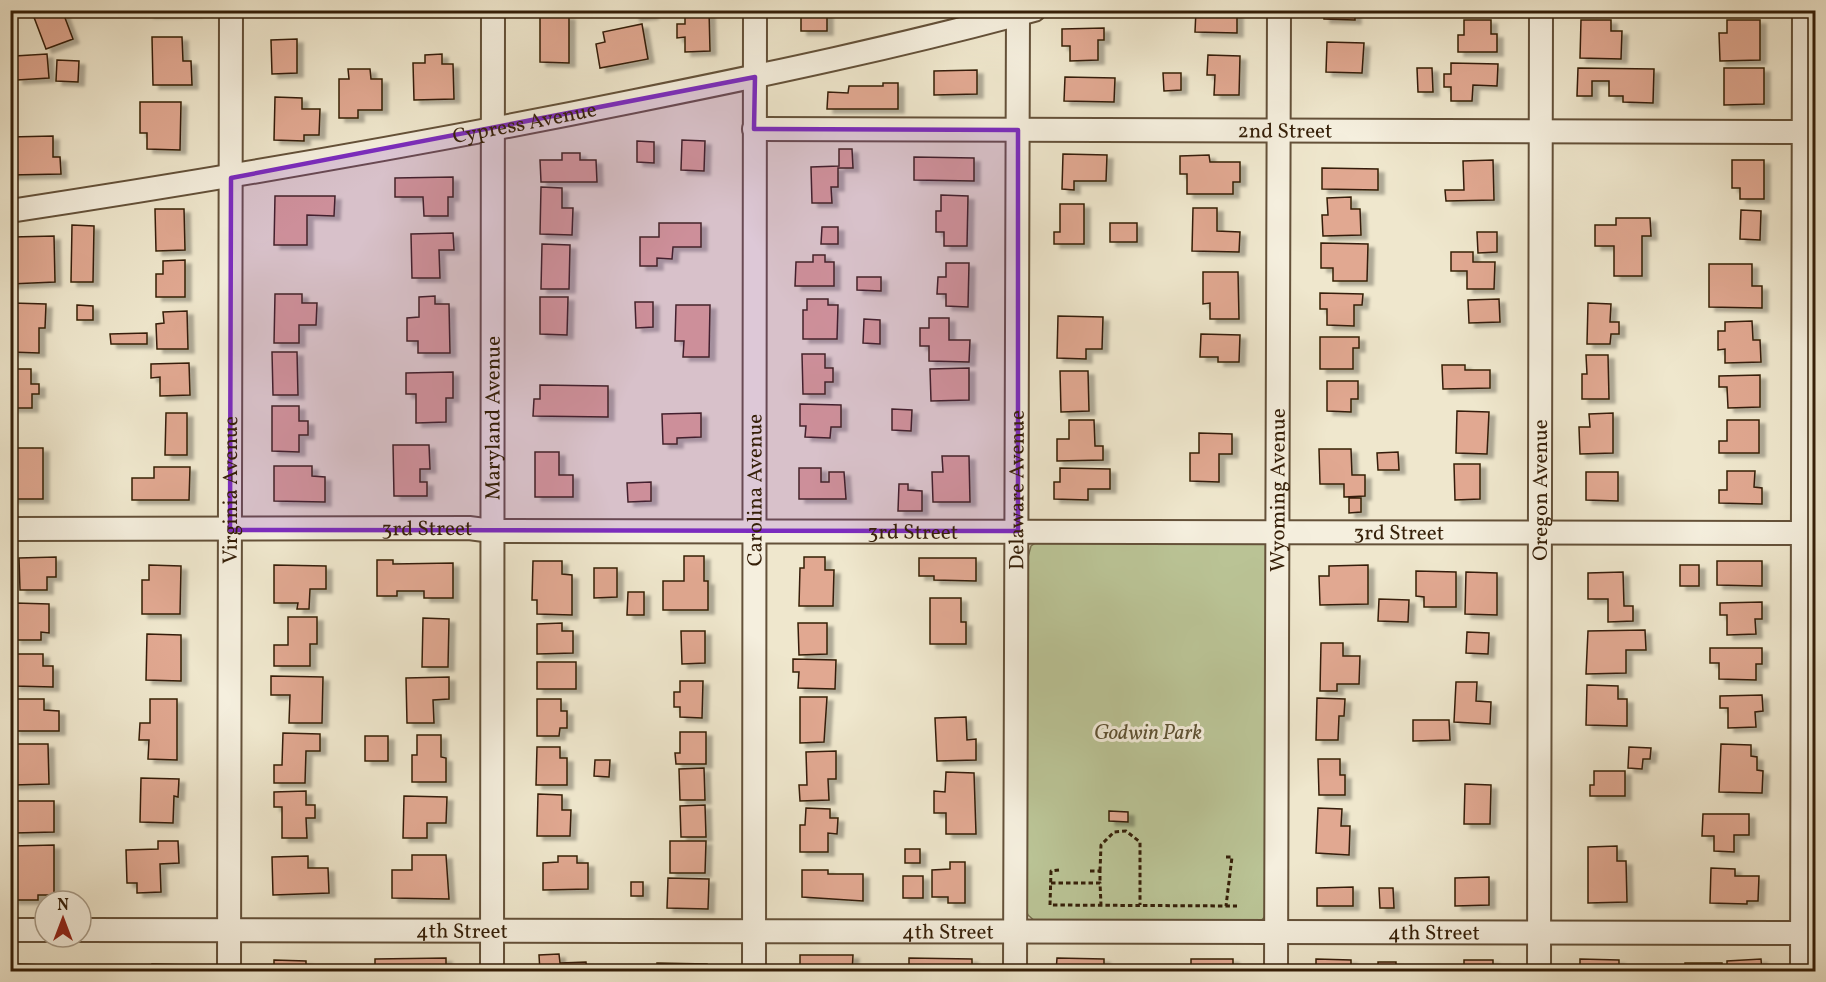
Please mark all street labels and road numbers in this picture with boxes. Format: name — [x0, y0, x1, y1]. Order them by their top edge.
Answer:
street label: Cypress Avenue — [450, 96, 599, 152]
street label: 2nd Street — [1237, 117, 1333, 147]
street label: Maryland Avenue — [479, 336, 509, 500]
street label: Wyoming Avenue — [1264, 408, 1294, 572]
street label: Delaware Avenue — [1003, 410, 1033, 570]
street label: Carolina Avenue — [741, 414, 771, 566]
street label: Virginia Avenue — [217, 416, 246, 564]
street label: Oregon Avenue — [1527, 419, 1556, 561]
street label: 3rd Street — [382, 515, 472, 544]
street label: 3rd Street — [867, 519, 958, 548]
street label: 3rd Street — [1353, 519, 1444, 548]
street label: 4th Street — [416, 918, 508, 947]
street label: 4th Street — [902, 918, 994, 948]
street label: 4th Street — [1388, 919, 1480, 948]

